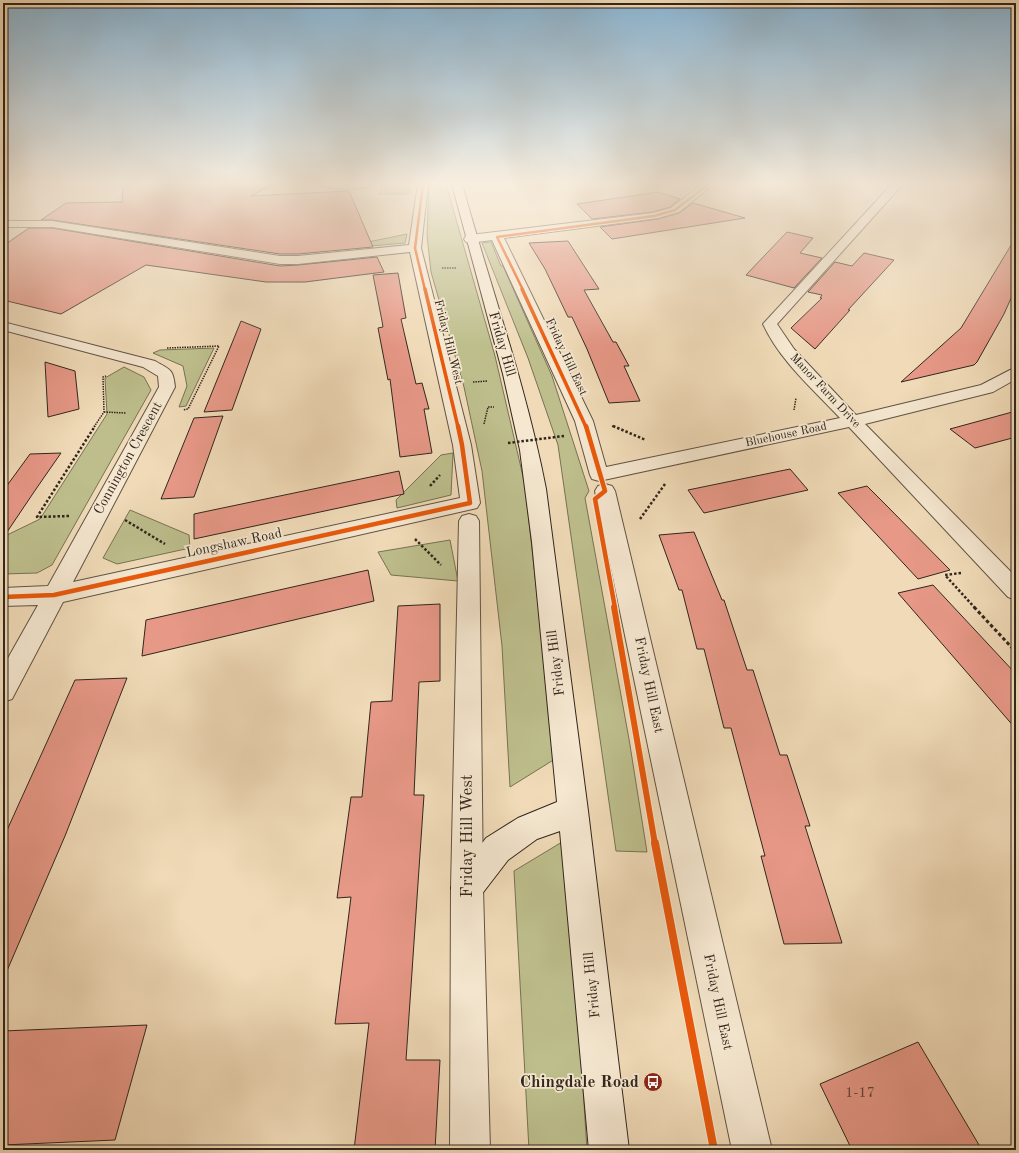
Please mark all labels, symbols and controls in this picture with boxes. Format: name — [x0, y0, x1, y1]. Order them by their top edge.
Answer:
street label: Friday Hill West — [432, 298, 464, 386]
street label: Friday Hill — [486, 310, 518, 378]
street label: Friday Hill East — [543, 316, 589, 398]
street label: Manor Farm Drive — [788, 352, 863, 431]
street label: Connington Crescent — [91, 399, 165, 517]
street label: Bluehouse Road — [744, 420, 828, 450]
street label: Longshaw Road — [185, 526, 283, 560]
street label: Friday Hill — [545, 629, 567, 697]
street label: Friday Hill East — [632, 636, 666, 735]
street label: Friday Hill West — [459, 774, 476, 898]
street label: Friday Hill — [582, 951, 602, 1019]
street label: Friday Hill East — [701, 953, 735, 1052]
bus stop icon: Chingdale Road — [642, 1071, 664, 1093]
place label: Chingdale Road — [520, 1074, 639, 1091]
house number: 1-17 — [845, 1086, 875, 1100]

